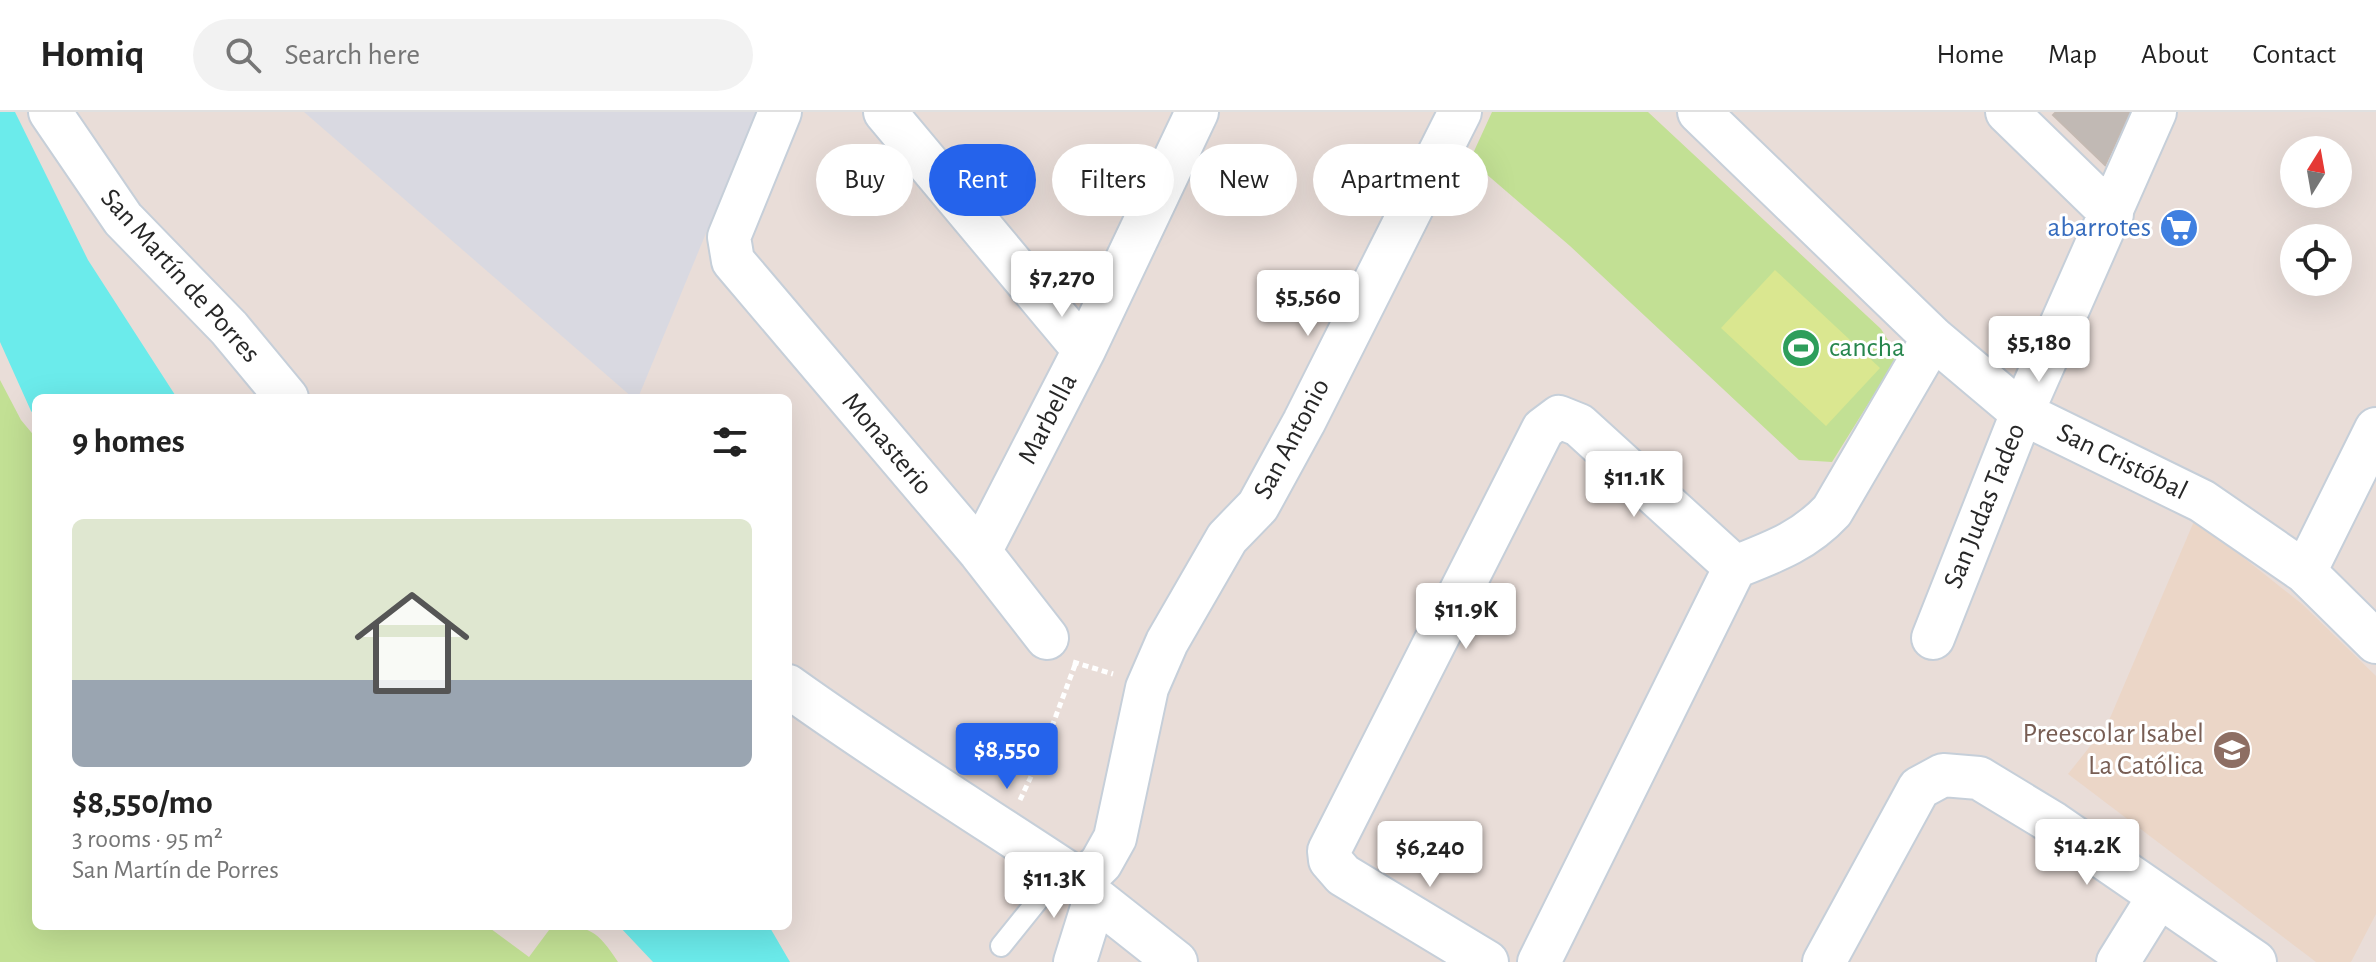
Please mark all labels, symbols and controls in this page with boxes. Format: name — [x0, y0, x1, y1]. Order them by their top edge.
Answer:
search box — [193, 19, 753, 91]
icon: search — [221, 33, 265, 77]
text: Homiq — [40, 36, 145, 74]
text: Search here — [285, 40, 420, 70]
text: Home — [1937, 41, 2004, 69]
text: Map — [2048, 41, 2097, 69]
text: About — [2141, 41, 2209, 69]
text: Contact — [2253, 41, 2336, 69]
north arrow — [2280, 136, 2352, 208]
map controls — [2280, 136, 2352, 296]
chip: Buy — [816, 144, 913, 216]
chip: Rent — [929, 144, 1036, 216]
chip: Filters — [1052, 144, 1174, 216]
chip: New — [1190, 144, 1297, 216]
chip: Apartment — [1313, 144, 1488, 216]
street label: San Martín de Porres — [95, 184, 265, 368]
supermarket icon: abarrotes — [2158, 207, 2200, 249]
place label: abarrotes — [2047, 214, 2151, 242]
button: locate — [2280, 224, 2352, 296]
pin: $7,270 — [997, 251, 1127, 319]
text: $7,270 — [1029, 264, 1095, 290]
pin: $5,560 — [1243, 270, 1373, 338]
text: $5,560 — [1275, 283, 1341, 309]
pin: $5,180 — [1974, 316, 2104, 384]
sports icon: cancha — [1780, 327, 1822, 369]
text: $5,180 — [2007, 329, 2071, 355]
place label: cancha — [1829, 334, 1905, 362]
street label: Marbella — [1013, 369, 1083, 469]
street label: San Antonio — [1249, 374, 1335, 504]
street label: Monasterio — [836, 388, 938, 500]
street label: San Cristóbal — [2052, 418, 2192, 506]
street label: San Judas Tadeo — [1939, 419, 2031, 593]
icon: filters — [708, 420, 752, 464]
text: 9 homes — [72, 425, 185, 459]
pin: $11.1K — [1569, 451, 1699, 519]
text: $11.1K — [1604, 464, 1664, 490]
icon: home — [340, 571, 484, 715]
pin: $11.9K — [1401, 583, 1531, 651]
text: $11.9K — [1434, 596, 1498, 622]
place label: Preescolar Isabel La Católica — [2022, 720, 2204, 780]
pin: $8,550 — [942, 723, 1072, 791]
school or university icon: Preescolar Isabel La Católica — [2211, 729, 2253, 771]
text: $8,550 — [974, 736, 1040, 762]
text: $8,550/mo — [72, 786, 213, 820]
pin: $14.2K — [2022, 819, 2152, 887]
pin: $6,240 — [1365, 821, 1495, 889]
text: 3 rooms · 95 m² — [72, 826, 223, 852]
text: $14.2K — [2053, 832, 2121, 858]
text: $6,240 — [1395, 834, 1465, 860]
pin: $11.3K — [989, 852, 1119, 920]
text: San Martín de Porres — [72, 857, 279, 883]
text: $11.3K — [1023, 865, 1085, 891]

